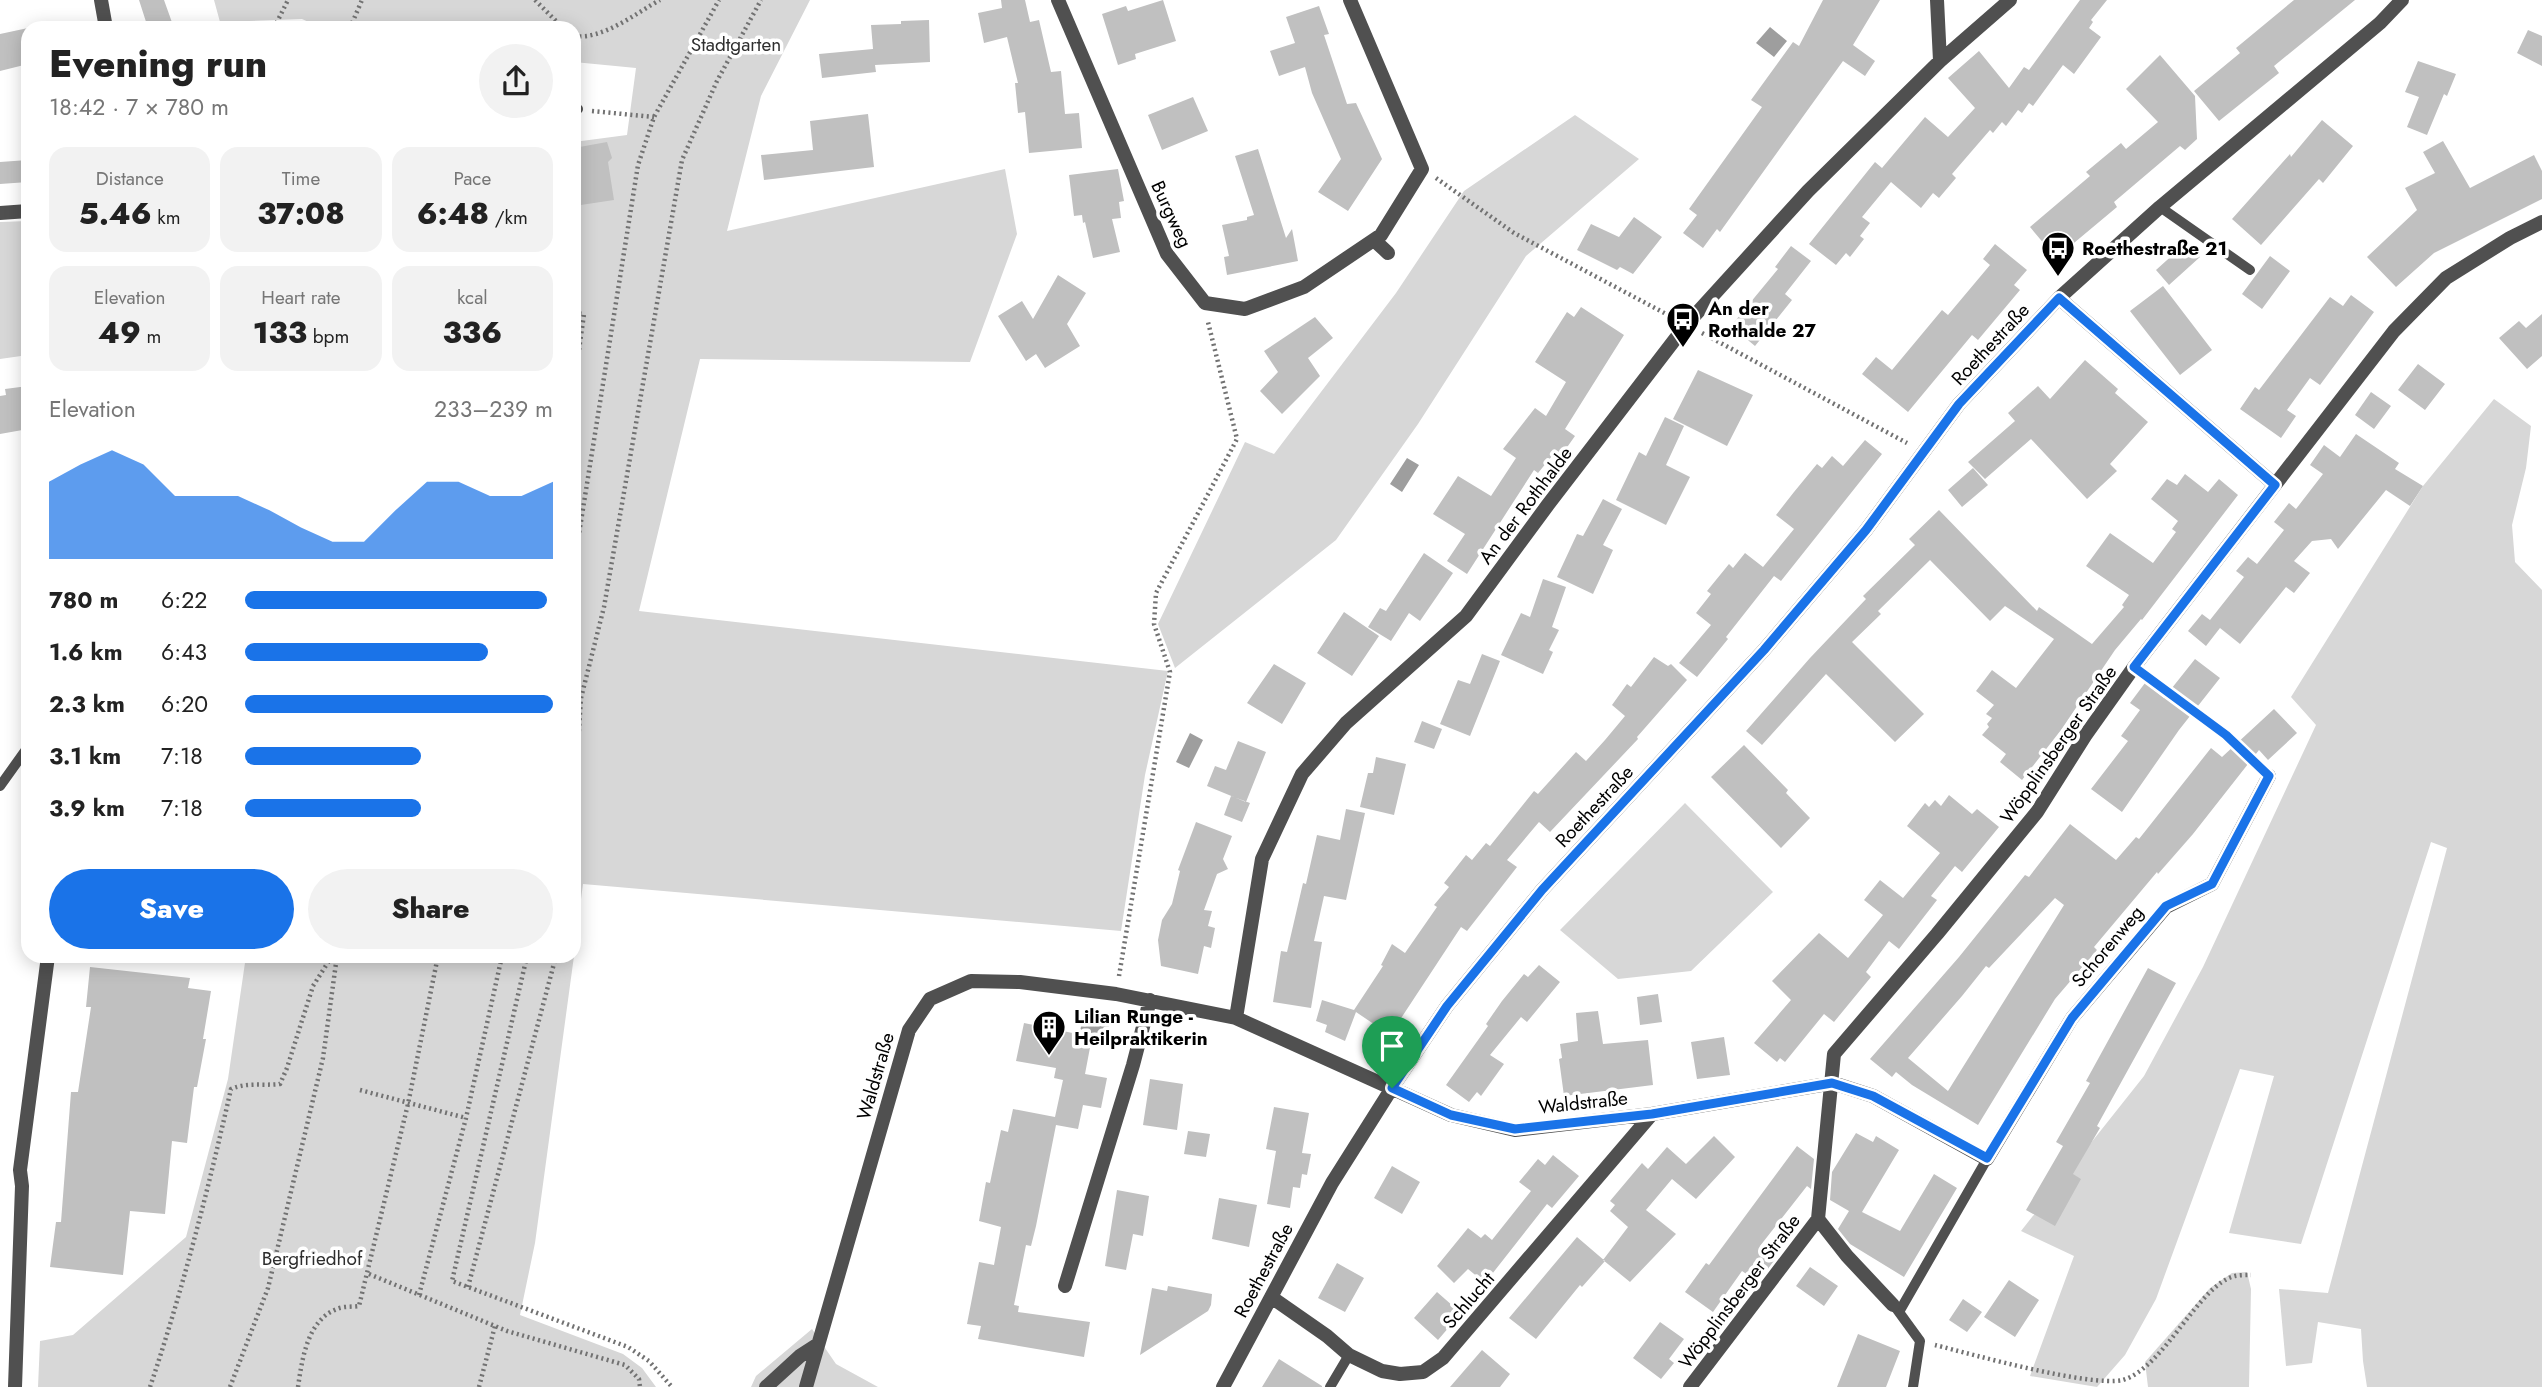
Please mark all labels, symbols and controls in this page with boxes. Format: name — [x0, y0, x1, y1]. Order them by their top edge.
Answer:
park label: Stadtgarten — [691, 31, 781, 58]
text: Evening run — [49, 36, 267, 91]
button: share — [479, 44, 553, 118]
text: 18:42 · 7 × 780 m — [49, 90, 229, 124]
text: Distance — [96, 165, 164, 192]
text: Time — [282, 165, 320, 192]
text: Pace — [453, 165, 491, 192]
street label: Burgweg — [1144, 176, 1199, 252]
text: 5.46 — [79, 192, 152, 235]
text: 37:08 — [257, 192, 345, 235]
text: 6:48 — [417, 192, 489, 235]
text: km — [152, 204, 181, 231]
text: /km — [489, 204, 528, 231]
bus stop icon: Roethestraße 21 — [2039, 229, 2077, 278]
place label: Roethestraße 21 — [2082, 235, 2227, 262]
text: Elevation — [94, 284, 166, 311]
text: Heart rate — [261, 284, 341, 311]
text: kcal — [457, 284, 488, 311]
place label: An der Rothalde 27 — [1707, 295, 1817, 344]
street label: Roethestraße — [1945, 297, 2036, 391]
bus stop icon: An der Rothalde 27 — [1664, 300, 1702, 349]
text: 49 — [98, 311, 141, 354]
text: 133 — [253, 311, 307, 354]
text: 336 — [443, 311, 502, 354]
text: m — [141, 323, 161, 350]
text: bpm — [307, 323, 349, 350]
text: Elevation — [49, 392, 136, 426]
text: 233–239 m — [434, 392, 553, 426]
street label: An der Rothhalde — [1472, 441, 1579, 570]
text: 780 m — [49, 583, 118, 617]
text: 6:22 — [161, 583, 207, 617]
text: 1.6 km — [49, 635, 123, 669]
text: 6:43 — [161, 635, 207, 669]
street label: Wöpplinsberger Straße — [1994, 660, 2123, 829]
text: 2.3 km — [49, 687, 125, 721]
text: 6:20 — [161, 687, 208, 721]
text: 3.1 km — [49, 739, 121, 773]
text: 7:18 — [161, 739, 203, 773]
street label: Roethestraße — [1549, 759, 1640, 853]
text: 3.9 km — [49, 791, 125, 825]
text: 7:18 — [161, 791, 203, 825]
button: Save — [49, 869, 294, 949]
button: Share — [308, 869, 553, 949]
street label: Schorenweg — [2065, 900, 2150, 993]
place label: Lilian Runge - Heilpraktikerin — [1074, 1003, 1208, 1052]
building icon: Lilian Runge - Heilpraktikerin — [1030, 1008, 1068, 1057]
pin — [1362, 1016, 1422, 1088]
icon: arrive — [1373, 1027, 1411, 1065]
street label: Waldstraße — [850, 1029, 901, 1123]
street label: Waldstraße — [1537, 1084, 1629, 1121]
street label: Wöpplinsberger Straße — [1672, 1208, 1807, 1374]
street label: Roethestraße — [1227, 1218, 1300, 1322]
park label: Bergfriedhof — [262, 1245, 363, 1272]
street label: Schlucht — [1436, 1266, 1501, 1335]

